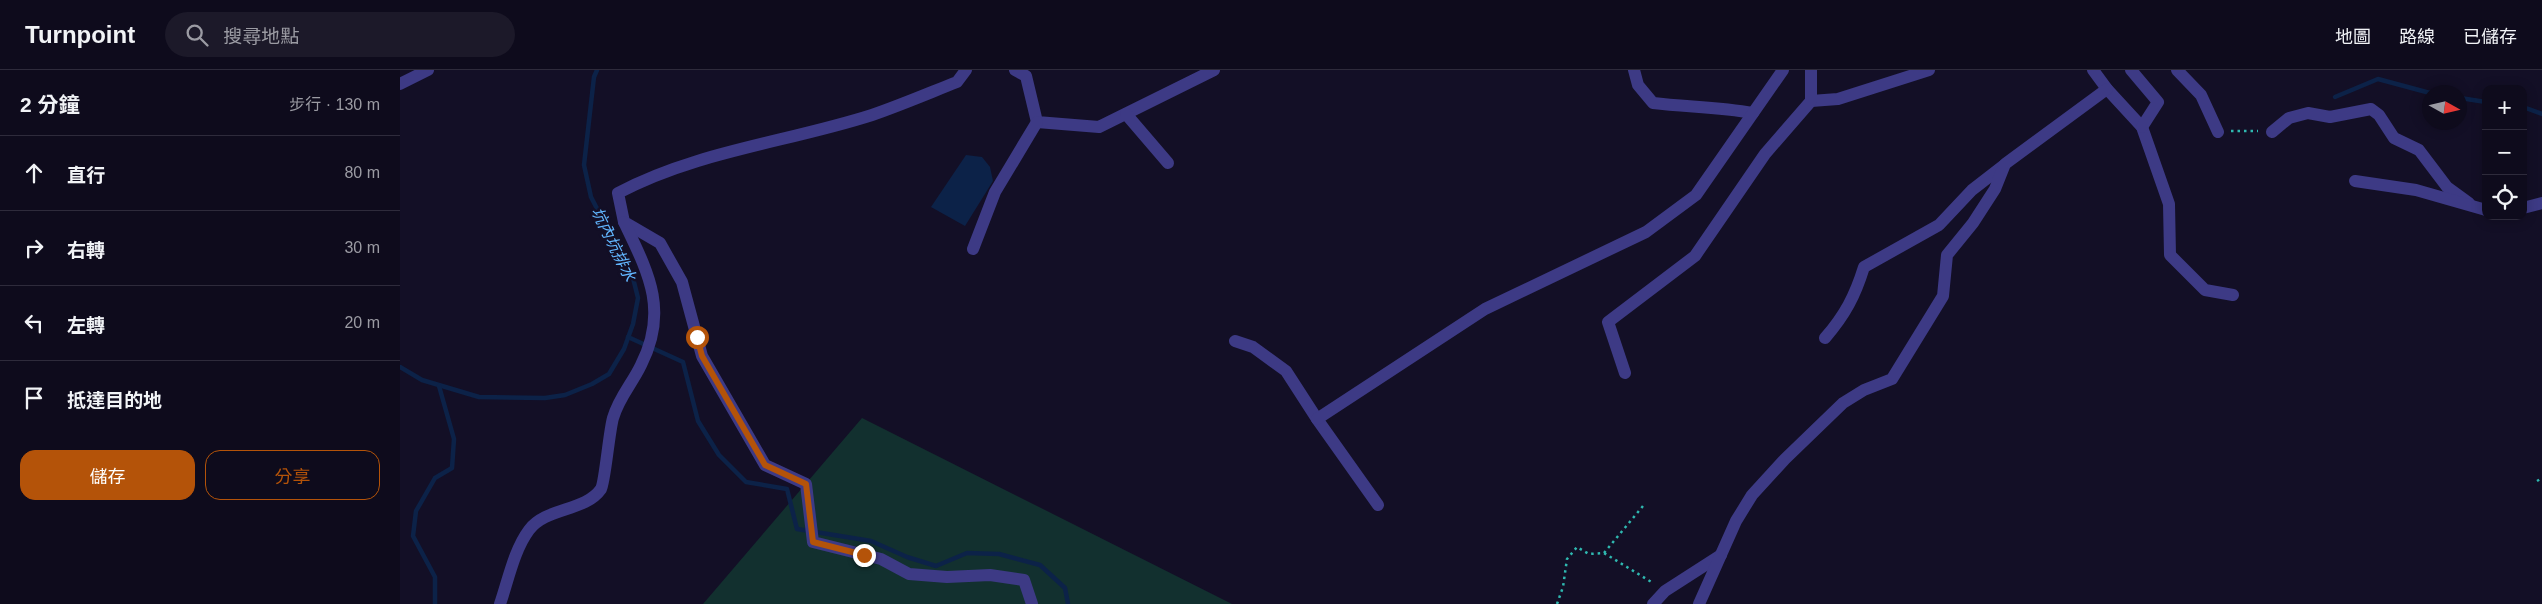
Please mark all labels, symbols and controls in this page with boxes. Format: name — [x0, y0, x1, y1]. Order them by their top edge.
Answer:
search box — [165, 12, 515, 57]
text: Turnpoint — [25, 21, 135, 48]
icon: search — [183, 21, 211, 49]
text: 搜尋地點 — [223, 26, 299, 47]
text: 地圖 — [2335, 27, 2371, 47]
text: 路線 — [2399, 27, 2435, 47]
text: 已儲存 — [2463, 27, 2517, 47]
north arrow — [2422, 85, 2467, 130]
map controls — [2482, 85, 2527, 220]
button: + — [2482, 85, 2527, 130]
text: 2 分鐘 — [20, 93, 80, 116]
text: 步行 · 130 m — [289, 96, 380, 113]
button: − — [2482, 130, 2527, 175]
icon: ahead — [20, 159, 48, 187]
text: 80 m — [344, 164, 380, 181]
text: 直行 — [67, 165, 105, 186]
button: locate — [2482, 175, 2527, 220]
water label: 坑內坑排水 — [588, 205, 639, 285]
icon: right — [20, 234, 48, 262]
text: 30 m — [344, 239, 380, 256]
text: 右轉 — [67, 240, 105, 261]
icon: left — [20, 309, 48, 337]
text: 20 m — [344, 314, 380, 331]
text: 左轉 — [67, 315, 105, 336]
route start — [686, 326, 709, 349]
icon: arrive — [20, 384, 48, 412]
text: 抵達目的地 — [67, 390, 162, 411]
button: 儲存 — [20, 450, 195, 500]
button: 分享 — [205, 450, 380, 500]
route end — [853, 544, 876, 567]

